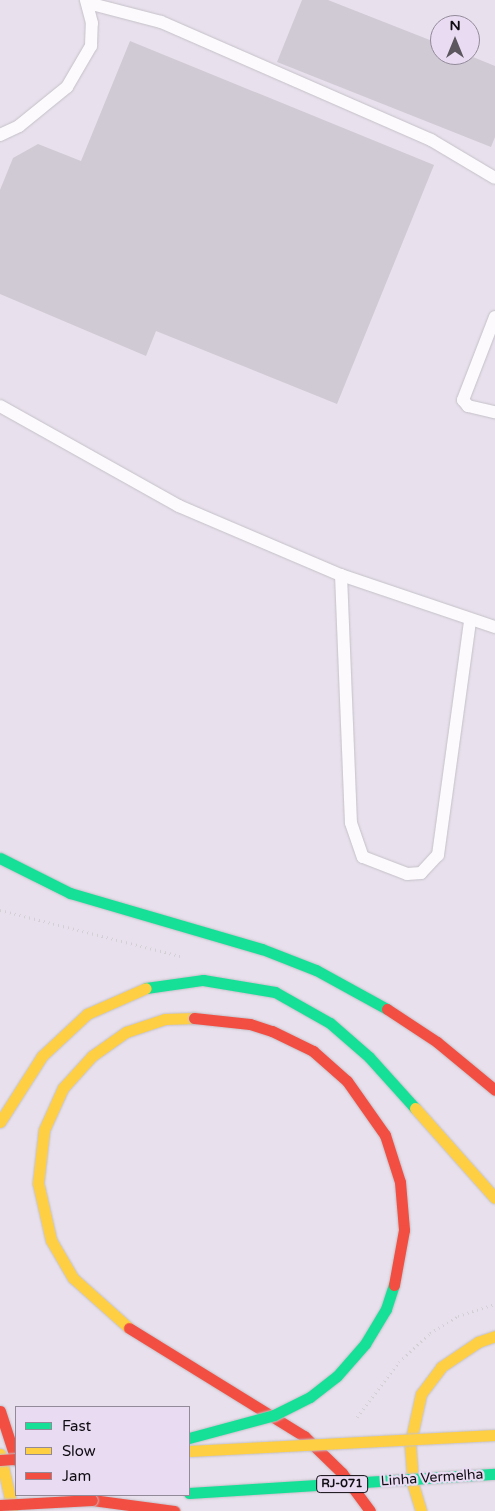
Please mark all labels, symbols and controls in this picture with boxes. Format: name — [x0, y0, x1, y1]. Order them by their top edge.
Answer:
north arrow — [430, 15, 480, 65]
text: N — [449, 17, 461, 34]
legend — [15, 1406, 190, 1496]
text: Fast — [62, 1417, 91, 1435]
text: Slow — [62, 1442, 96, 1460]
street label: Linha Vermelha — [380, 1466, 484, 1490]
text: Jam — [62, 1467, 91, 1485]
road number: RJ-071 — [316, 1475, 368, 1494]

